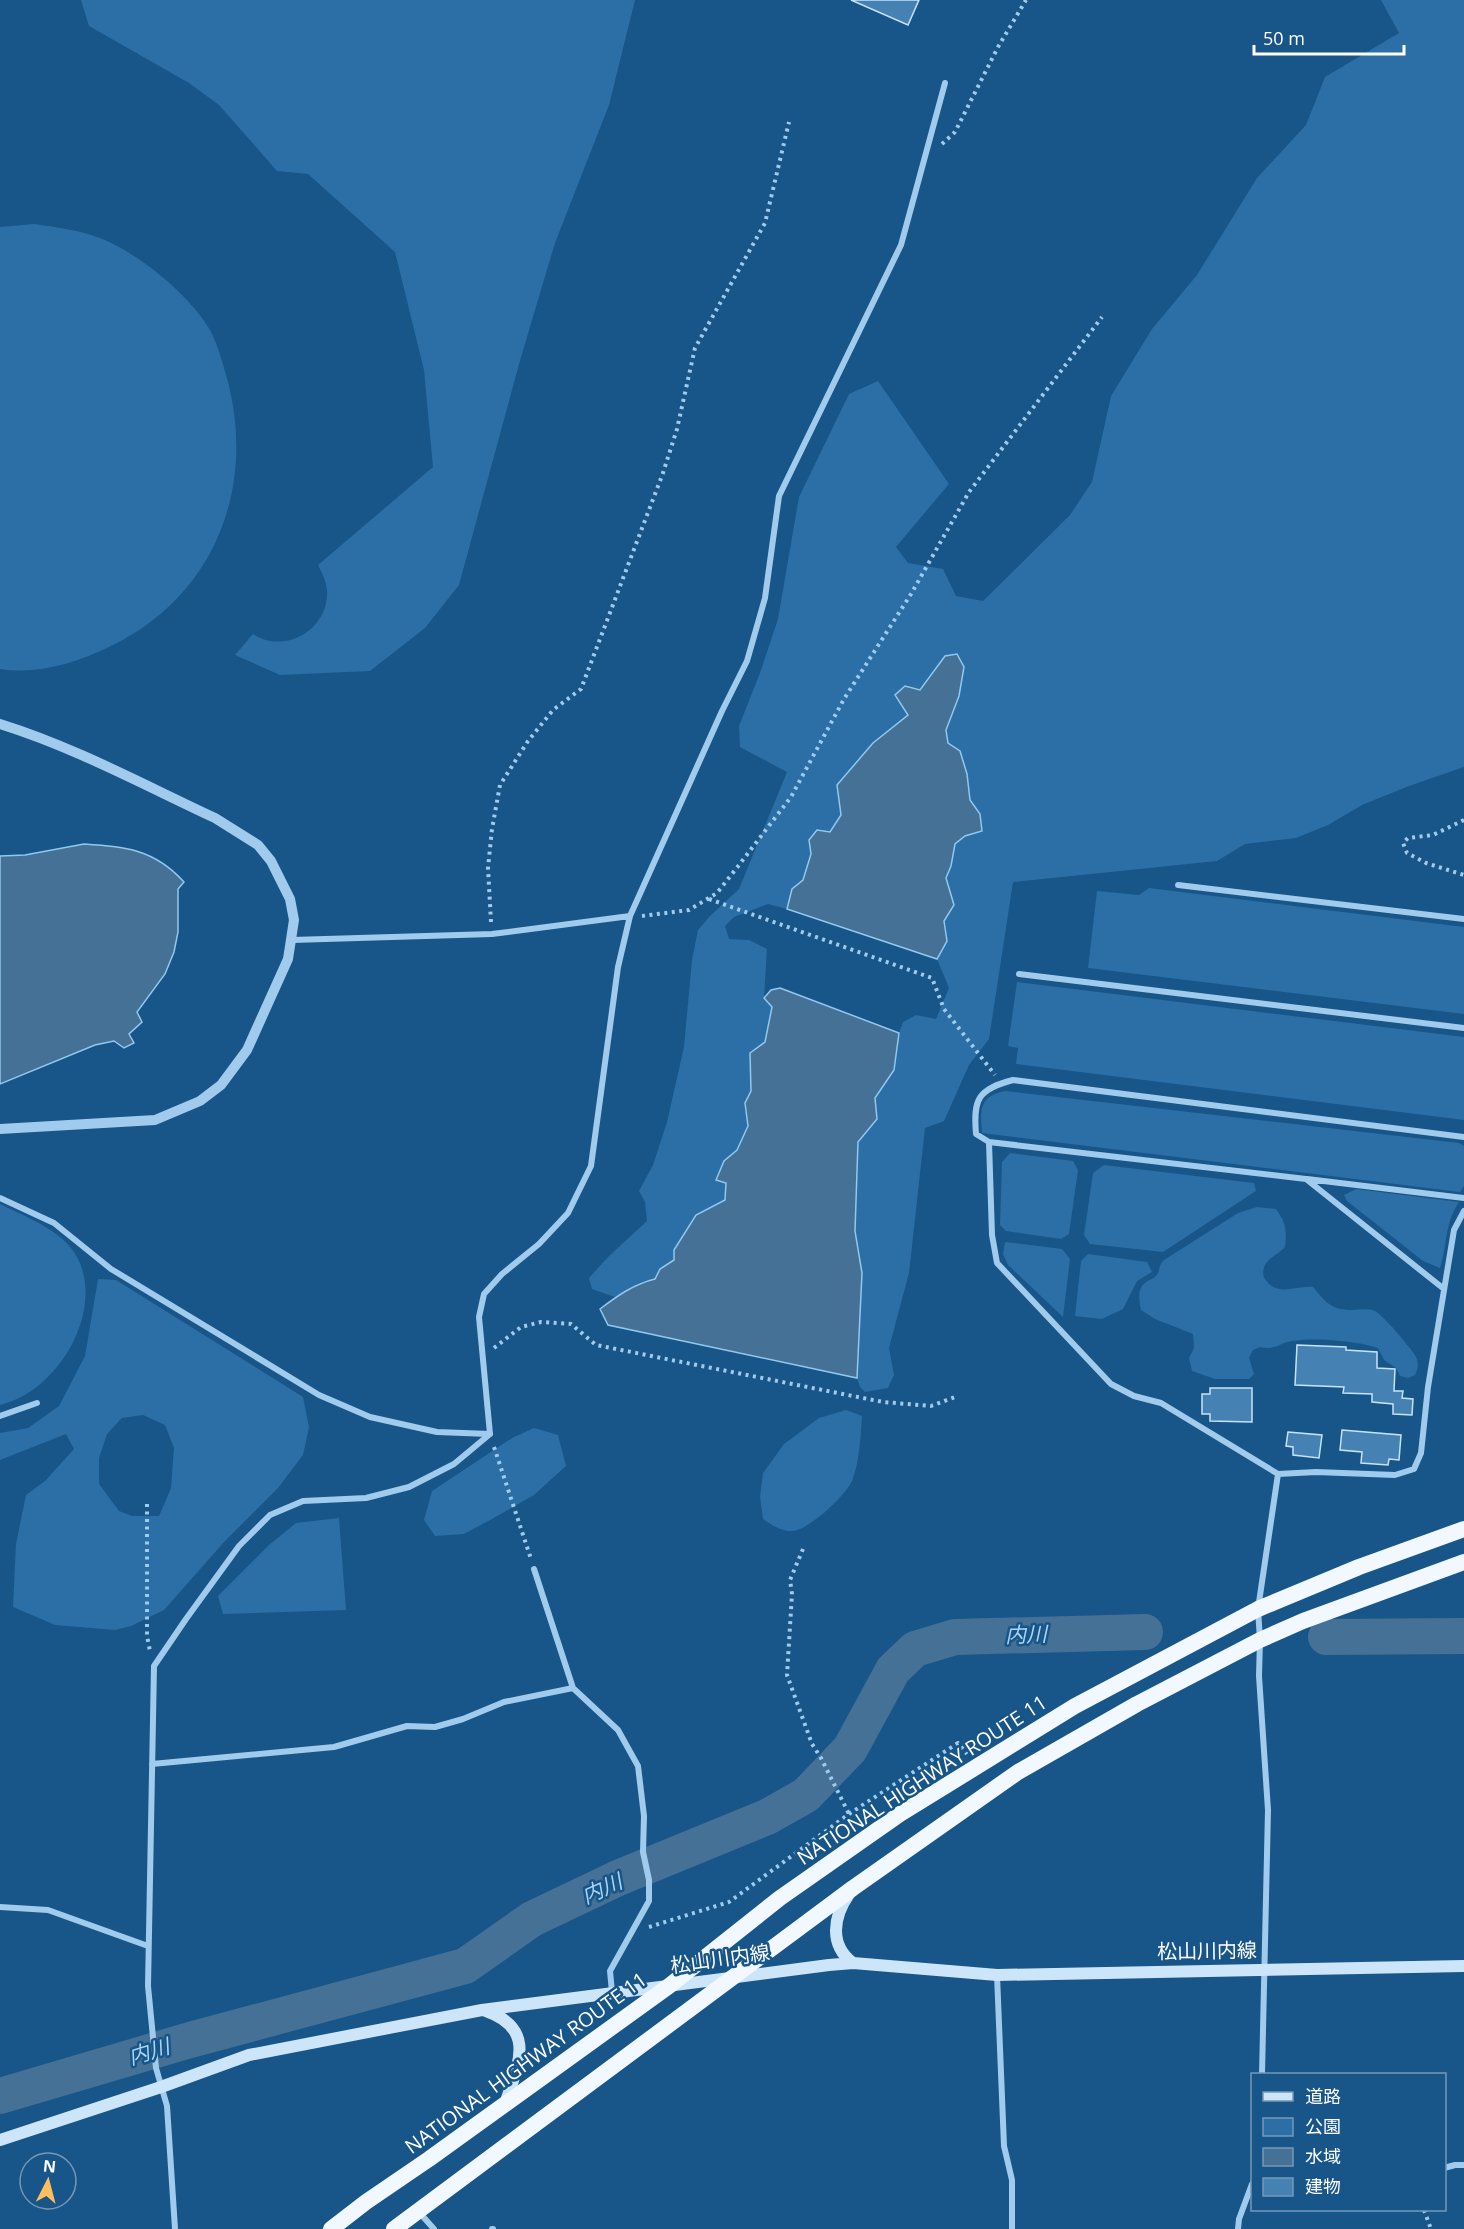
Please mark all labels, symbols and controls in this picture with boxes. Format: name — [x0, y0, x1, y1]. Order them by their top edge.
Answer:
scale bar — [1254, 18, 1404, 56]
text: 50 m — [1263, 26, 1305, 50]
water label: 内川 — [1004, 1619, 1049, 1649]
street label: NATIONAL HIGHWAY ROUTE 11 — [792, 1688, 1052, 1871]
water label: 内川 — [577, 1866, 628, 1909]
street label: 松山川内線 — [1157, 1936, 1257, 1965]
street label: 松山川内線 — [669, 1938, 771, 1979]
street label: NATIONAL HIGHWAY ROUTE 11 — [399, 1966, 652, 2160]
water label: 内川 — [125, 2031, 175, 2071]
legend — [1251, 2073, 1446, 2211]
text: 道路 — [1305, 2084, 1341, 2108]
text: 公園 — [1305, 2114, 1341, 2138]
text: 水域 — [1305, 2144, 1341, 2168]
north arrow — [18, 2151, 78, 2211]
text: N — [42, 2154, 57, 2178]
text: 建物 — [1305, 2174, 1341, 2198]

